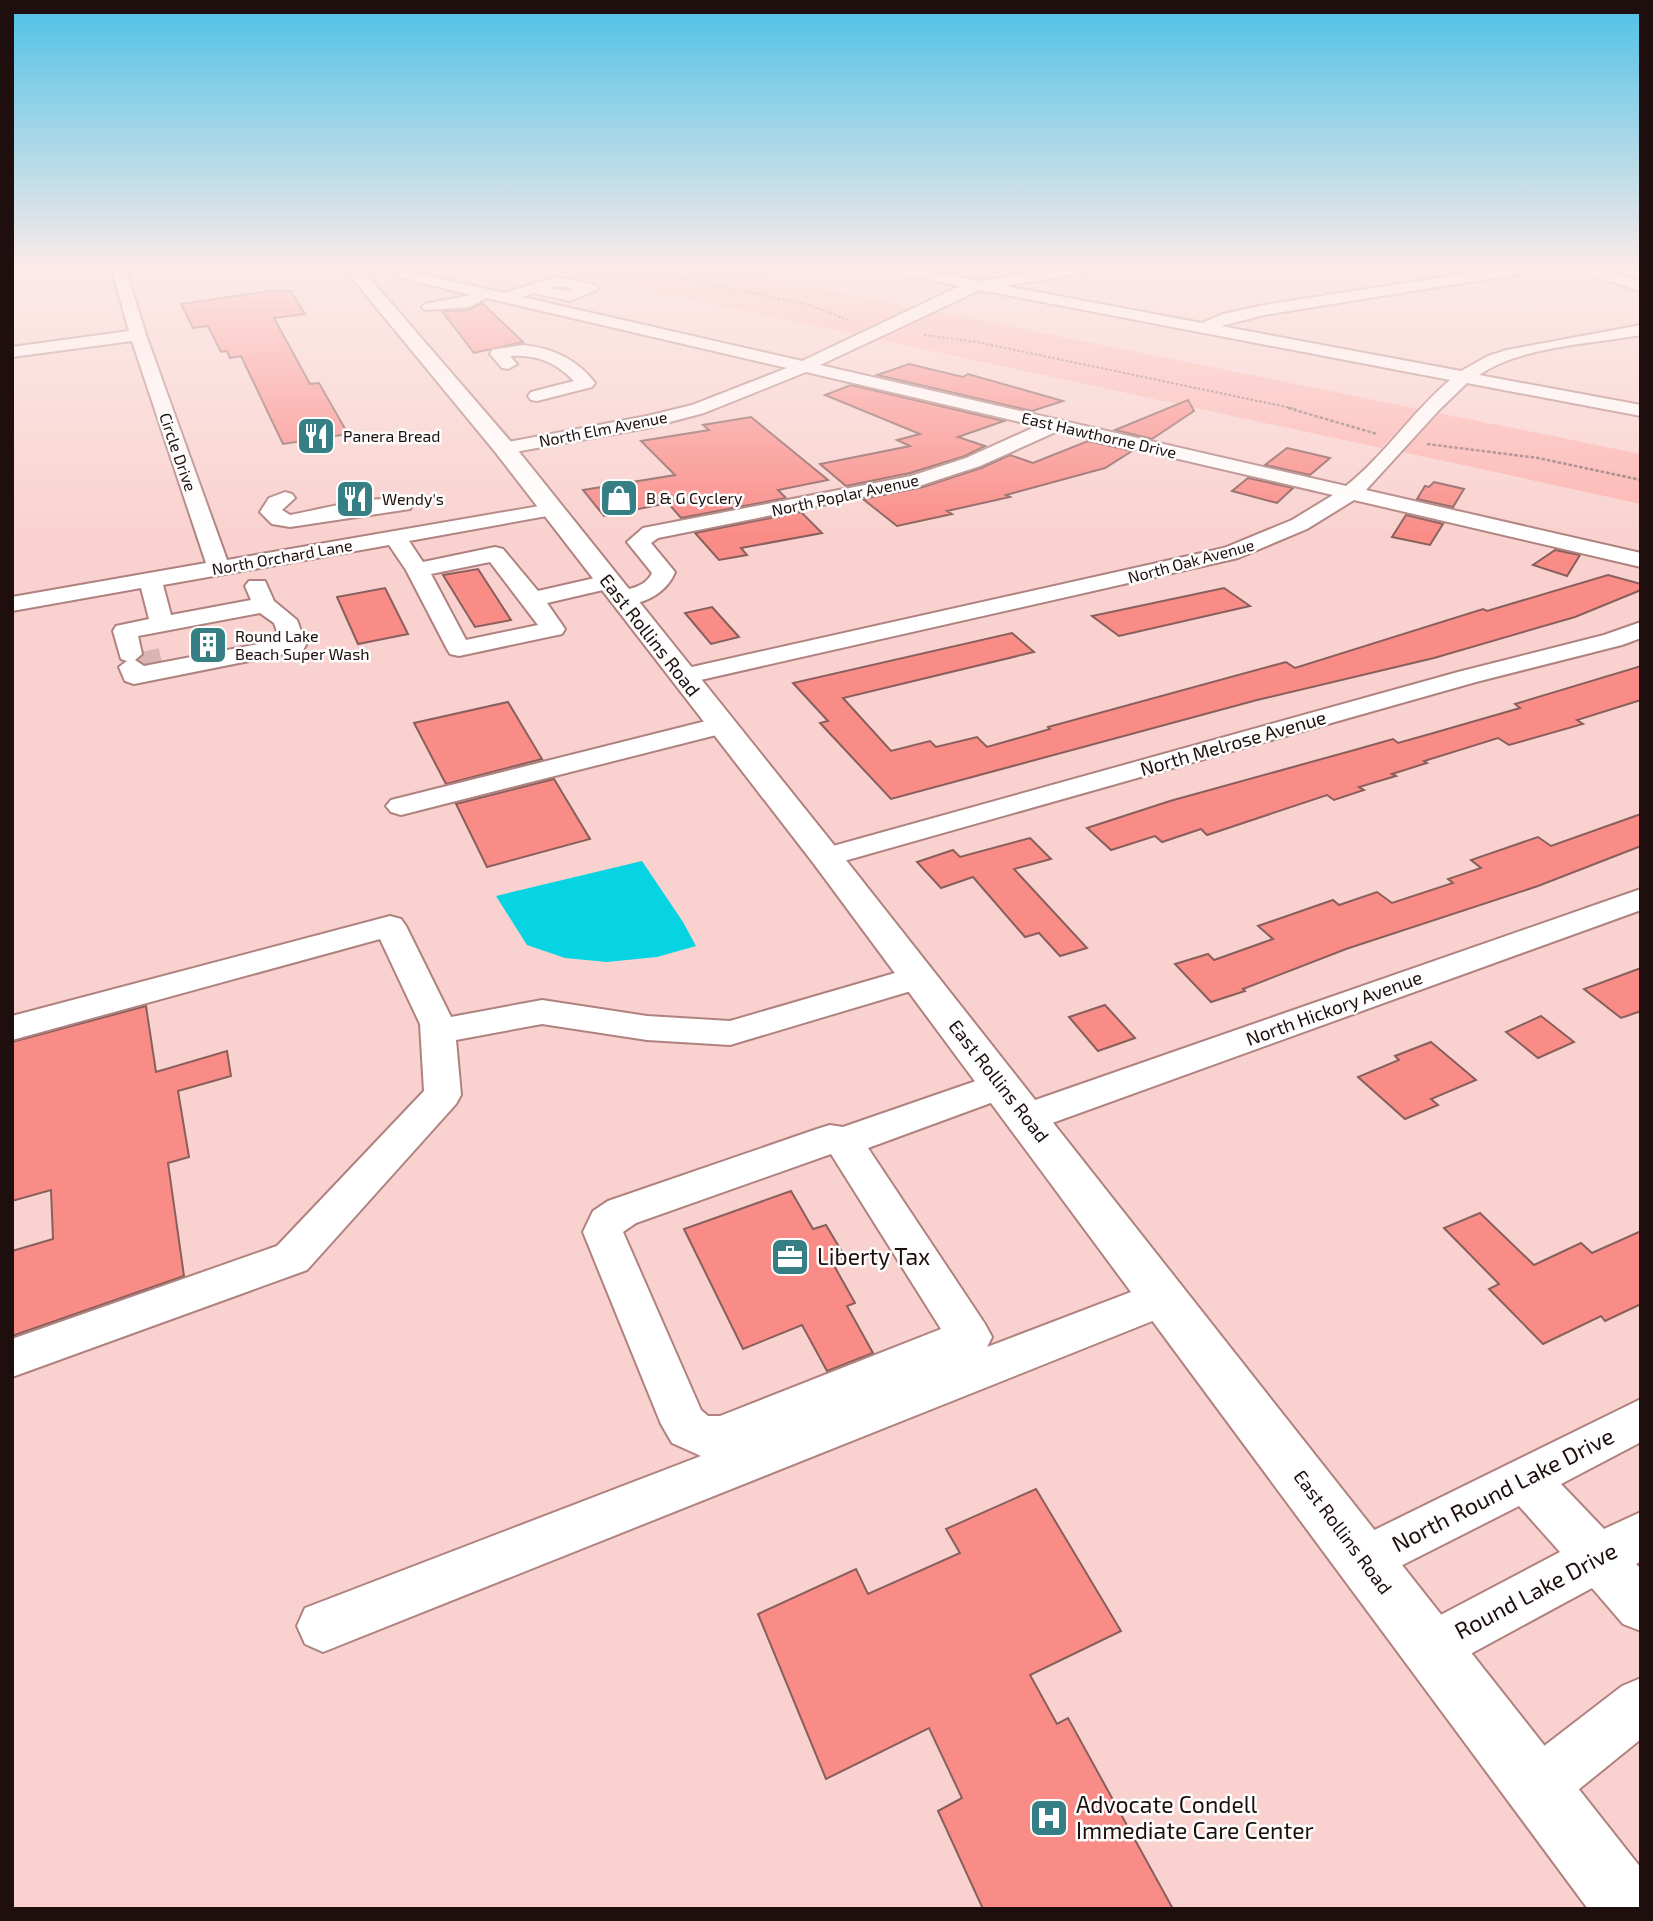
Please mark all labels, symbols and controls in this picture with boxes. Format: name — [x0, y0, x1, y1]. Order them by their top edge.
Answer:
street label: North Elm Avenue — [537, 407, 669, 450]
street label: East Hawthorne Drive — [1020, 407, 1178, 462]
street label: Circle Drive — [156, 410, 201, 494]
restaurant icon: Panera Bread — [295, 415, 337, 457]
place label: Panera Bread — [343, 426, 441, 445]
street label: North Poplar Avenue — [770, 470, 920, 519]
shop icon: B & G Cyclery — [598, 477, 640, 519]
restaurant icon: Wendy's — [334, 478, 376, 520]
place label: B & G Cyclery — [646, 488, 743, 507]
place label: Wendy's — [382, 489, 444, 508]
street label: North Orchard Lane — [210, 535, 354, 578]
street label: North Oak Avenue — [1126, 535, 1256, 587]
street label: East Rollins Road — [595, 569, 705, 701]
building icon: Round Lake Beach Super Wash — [187, 624, 229, 666]
place label: Round Lake Beach Super Wash — [235, 626, 370, 663]
street label: North Melrose Avenue — [1137, 705, 1328, 780]
street label: North Hickory Avenue — [1243, 965, 1425, 1050]
street label: East Rollins Road — [944, 1015, 1054, 1147]
office icon: Liberty Tax — [769, 1236, 811, 1278]
place label: Liberty Tax — [817, 1242, 930, 1270]
street label: North Round Lake Drive — [1387, 1421, 1618, 1557]
street label: East Rollins Road — [1289, 1465, 1398, 1598]
street label: Round Lake Drive — [1450, 1536, 1621, 1645]
place label: Advocate Condell Immediate Care Center — [1076, 1790, 1314, 1844]
hospital icon: Advocate Condell Immediate Care Center — [1028, 1797, 1070, 1839]

